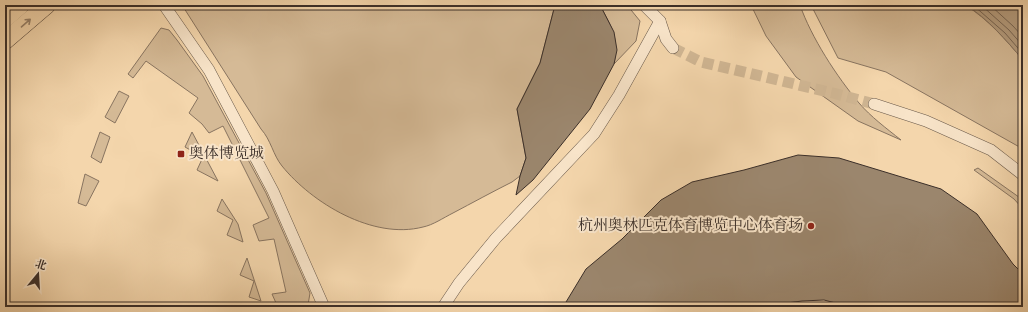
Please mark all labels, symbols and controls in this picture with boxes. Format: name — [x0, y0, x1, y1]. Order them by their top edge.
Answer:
one-way arrow — [21, 19, 31, 28]
place label: 奥体博览城 — [189, 144, 264, 165]
marker: 奥体博览城 — [176, 149, 186, 159]
place label: 杭州奥林匹克体育博览中心体育场 — [578, 216, 803, 237]
marker: 杭州奥林匹克体育博览中心体育场 — [806, 221, 816, 231]
north arrow — [18, 254, 58, 294]
text: 北 — [33, 257, 48, 275]

